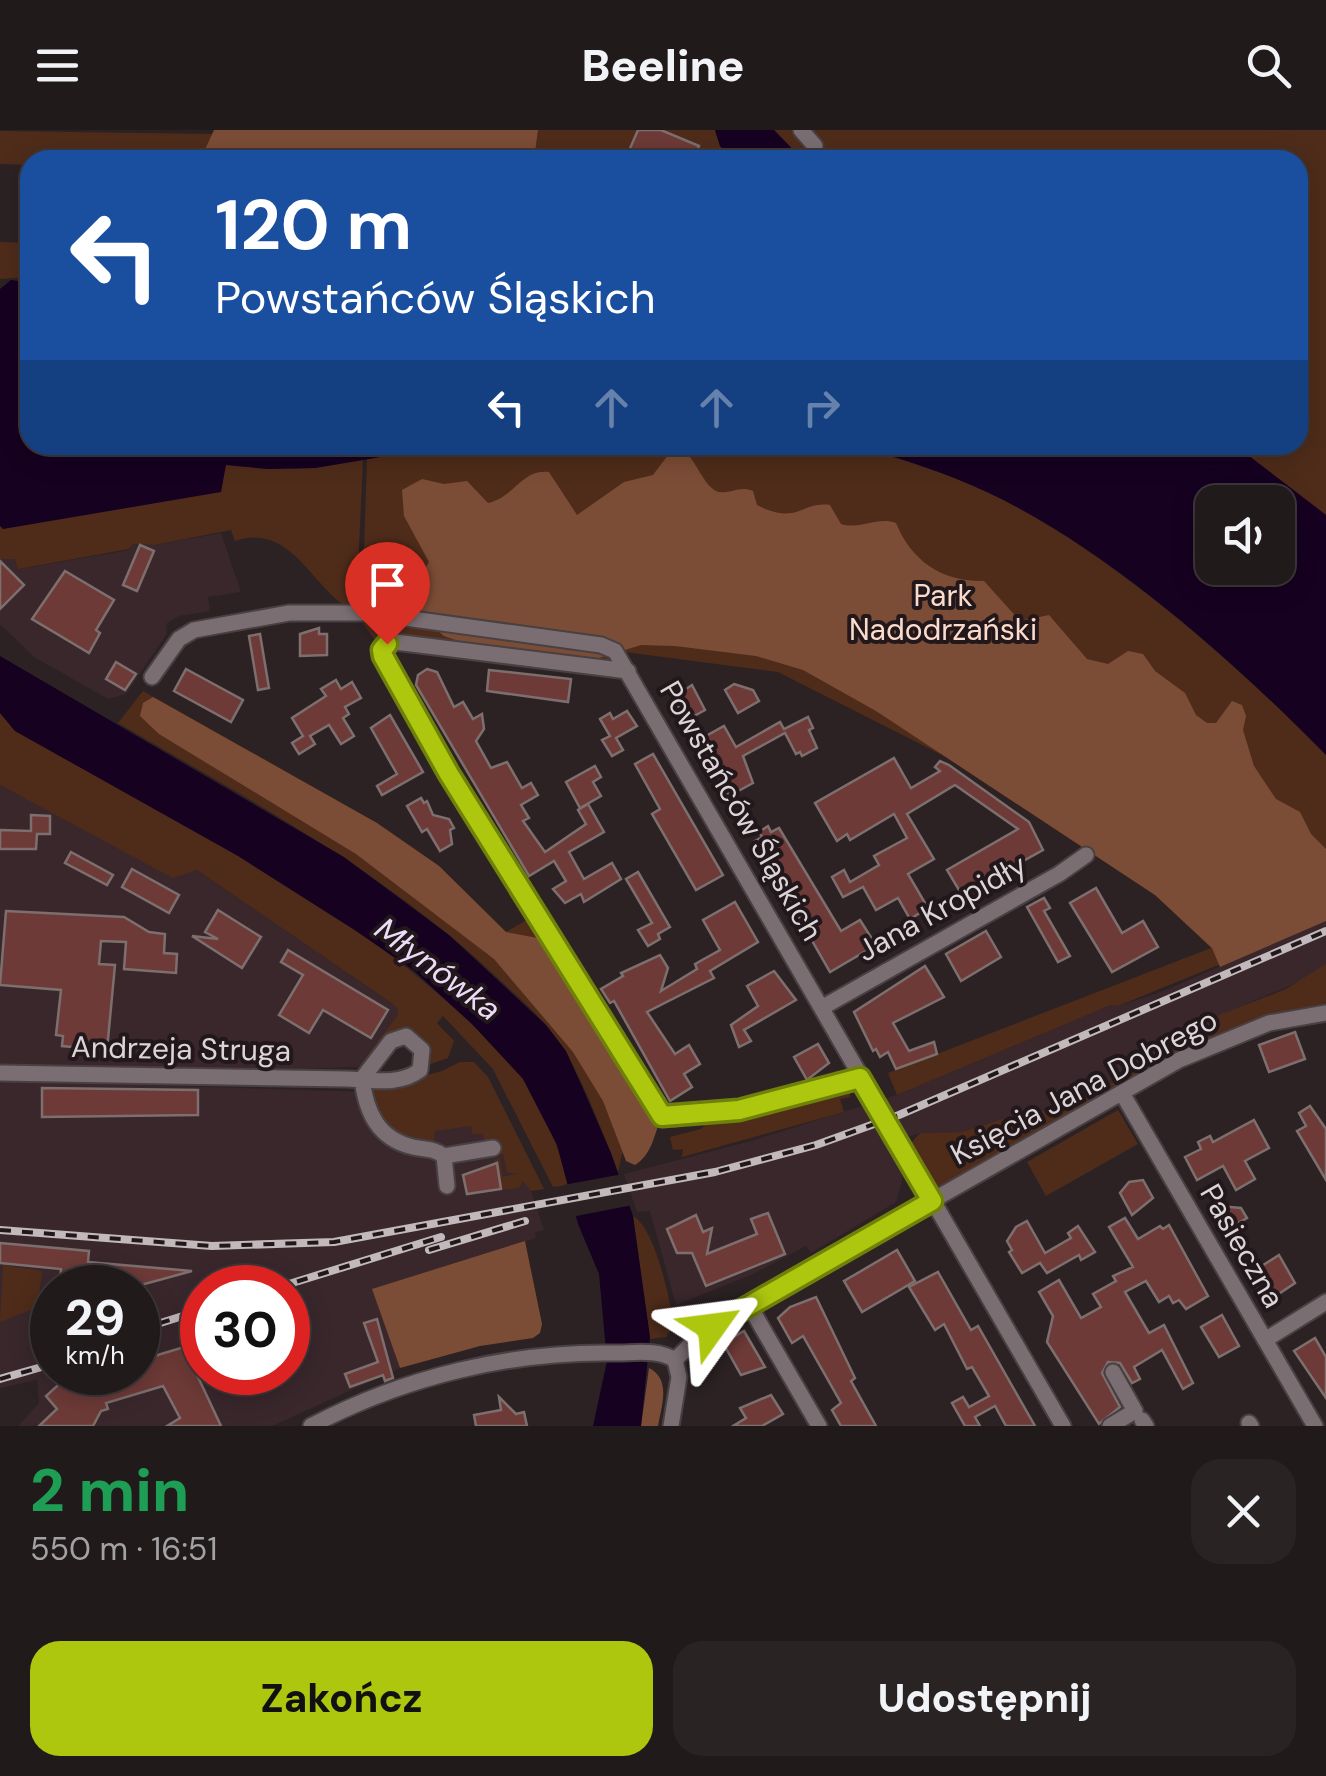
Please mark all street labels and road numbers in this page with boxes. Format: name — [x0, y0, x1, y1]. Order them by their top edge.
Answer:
street label: Powstańców Śląskich — [651, 674, 832, 948]
street label: Jana Kropidły — [850, 845, 1034, 970]
street label: Księcia Jana Dobrego — [944, 1000, 1224, 1173]
street label: Andrzeja Struga — [71, 1027, 291, 1070]
street label: Pasieczna — [1191, 1177, 1294, 1315]

